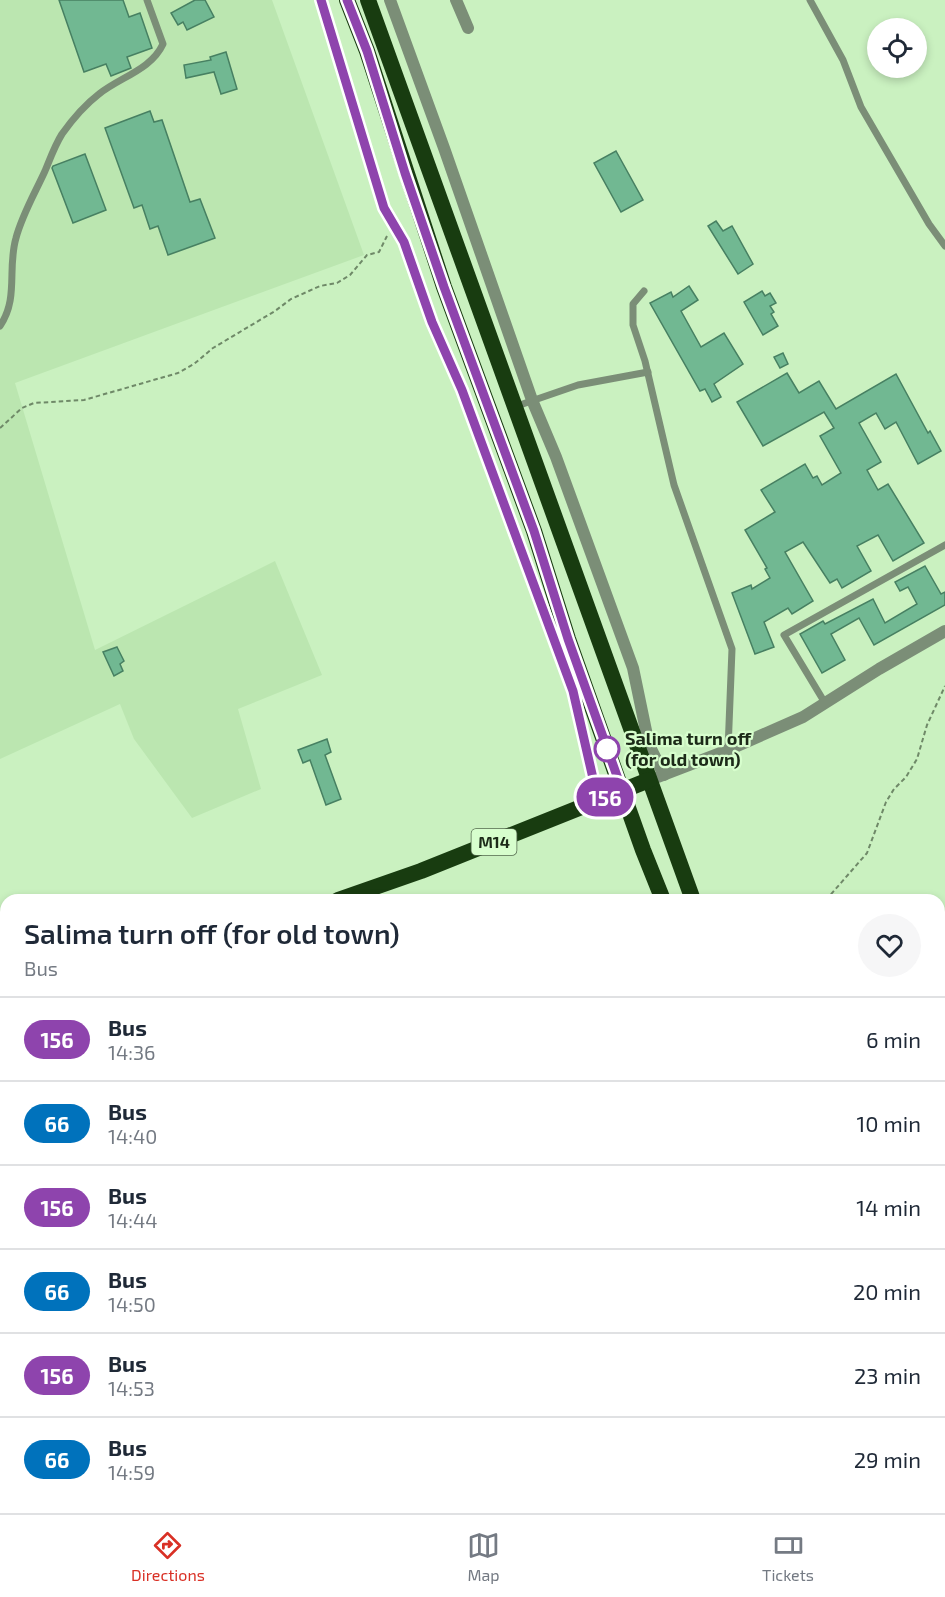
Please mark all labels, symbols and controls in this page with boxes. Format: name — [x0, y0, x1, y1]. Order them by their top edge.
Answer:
map controls — [867, 18, 927, 78]
button: locate — [867, 18, 927, 78]
place label: Salima turn off (for old town) — [625, 727, 752, 770]
marker: Salima turn off (for old town) — [594, 736, 620, 762]
line badge: 156 — [570, 778, 640, 816]
text: 156 — [588, 785, 622, 810]
road number: M14 — [472, 829, 516, 855]
button: heart — [858, 914, 921, 977]
text: Salima turn off (for old town) — [24, 916, 400, 950]
text: Bus — [24, 956, 58, 980]
text: Bus — [108, 1014, 147, 1040]
text: 6 min — [866, 1026, 921, 1052]
text: 156 — [40, 1027, 74, 1052]
text: 14:36 — [108, 1040, 156, 1064]
text: Bus — [108, 1098, 147, 1124]
text: 10 min — [857, 1110, 921, 1136]
text: 66 — [45, 1111, 69, 1136]
text: 14:40 — [108, 1124, 157, 1148]
text: Bus — [108, 1182, 147, 1208]
text: 14 min — [856, 1194, 921, 1220]
text: 156 — [40, 1195, 74, 1220]
text: 14:44 — [108, 1208, 158, 1232]
text: Bus — [108, 1266, 147, 1292]
text: 20 min — [853, 1278, 921, 1304]
text: 66 — [45, 1279, 69, 1304]
text: 14:50 — [108, 1292, 156, 1316]
text: Bus — [108, 1350, 147, 1376]
text: 23 min — [854, 1362, 921, 1388]
text: 156 — [40, 1363, 74, 1388]
text: 14:53 — [108, 1376, 155, 1400]
text: Bus — [108, 1434, 147, 1460]
text: 29 min — [854, 1446, 921, 1472]
text: 66 — [45, 1447, 69, 1472]
text: 14:59 — [108, 1460, 155, 1484]
tab: Directions — [131, 1529, 205, 1584]
tab: Map — [467, 1529, 500, 1584]
tab: Tickets — [762, 1529, 814, 1584]

